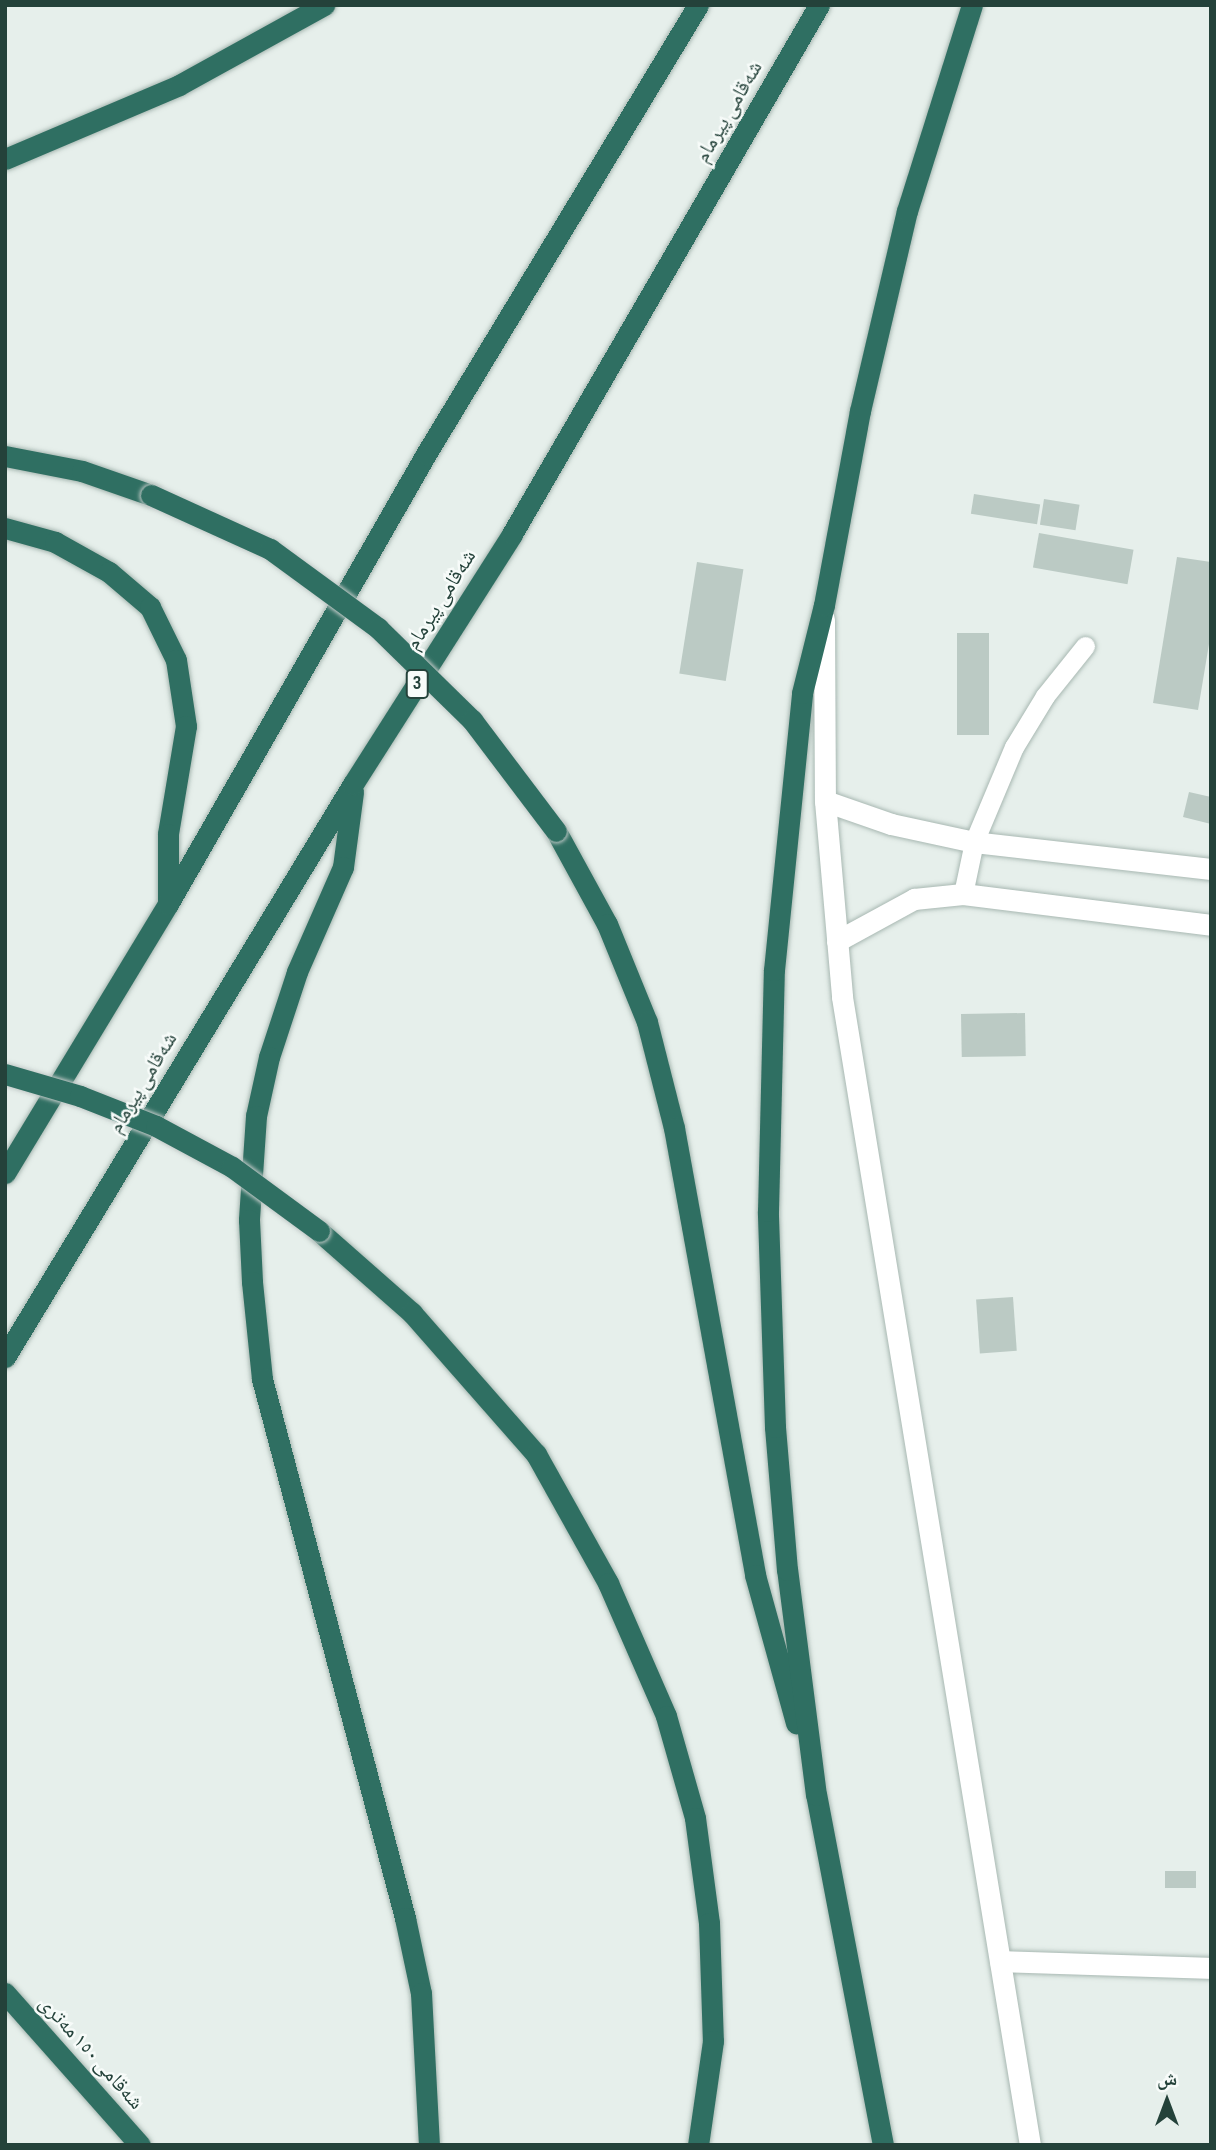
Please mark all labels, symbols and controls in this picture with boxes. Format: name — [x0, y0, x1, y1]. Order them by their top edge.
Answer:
street label: شەقامی پیرمام — [690, 57, 768, 167]
street label: شەقامی پیرمام — [400, 545, 482, 655]
road number: 3 — [405, 668, 429, 699]
street label: شەقامی پیرمام — [103, 1028, 183, 1138]
street label: شەقامی ١٥٠ مەتری — [33, 1991, 149, 2115]
north arrow — [1132, 2066, 1202, 2136]
text: ش — [1157, 2068, 1177, 2091]

